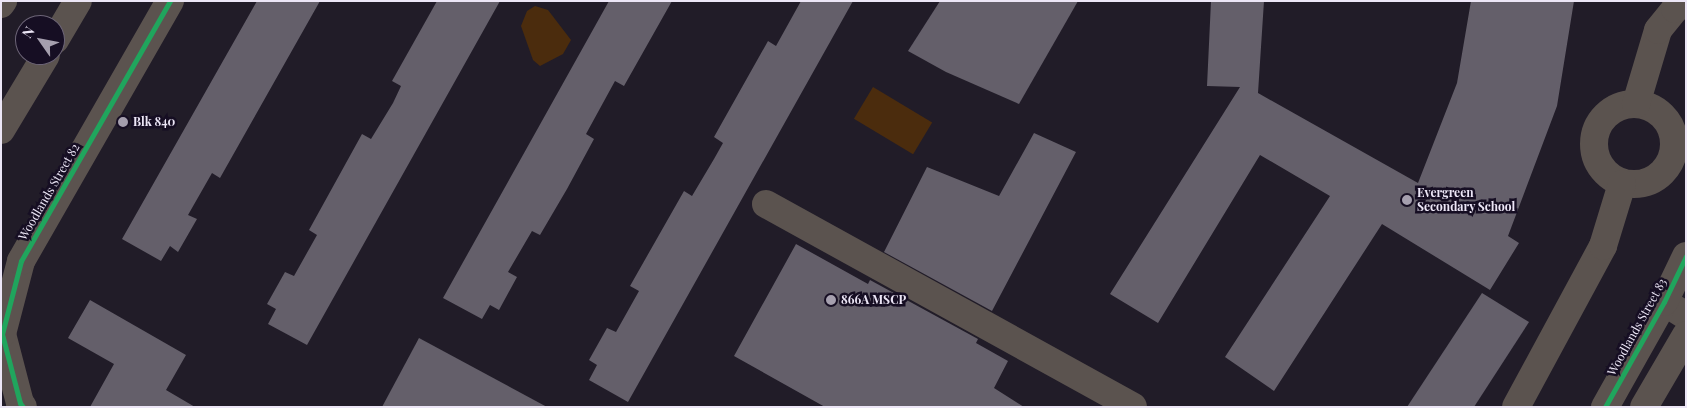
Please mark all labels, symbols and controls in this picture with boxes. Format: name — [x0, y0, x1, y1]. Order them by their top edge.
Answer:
north arrow — [15, 15, 65, 65]
text: N — [17, 23, 39, 42]
place label: Blk 840 — [133, 115, 175, 129]
marker: Blk 840 — [117, 116, 129, 128]
street label: Woodlands Street 82 — [15, 141, 83, 243]
place label: Evergreen Secondary School — [1417, 186, 1516, 214]
marker: Evergreen Secondary School — [1401, 194, 1413, 206]
street label: Woodlands Street 83 — [1604, 276, 1670, 378]
place label: 866A MSCP — [841, 293, 906, 307]
marker: 866A MSCP — [825, 294, 837, 306]

